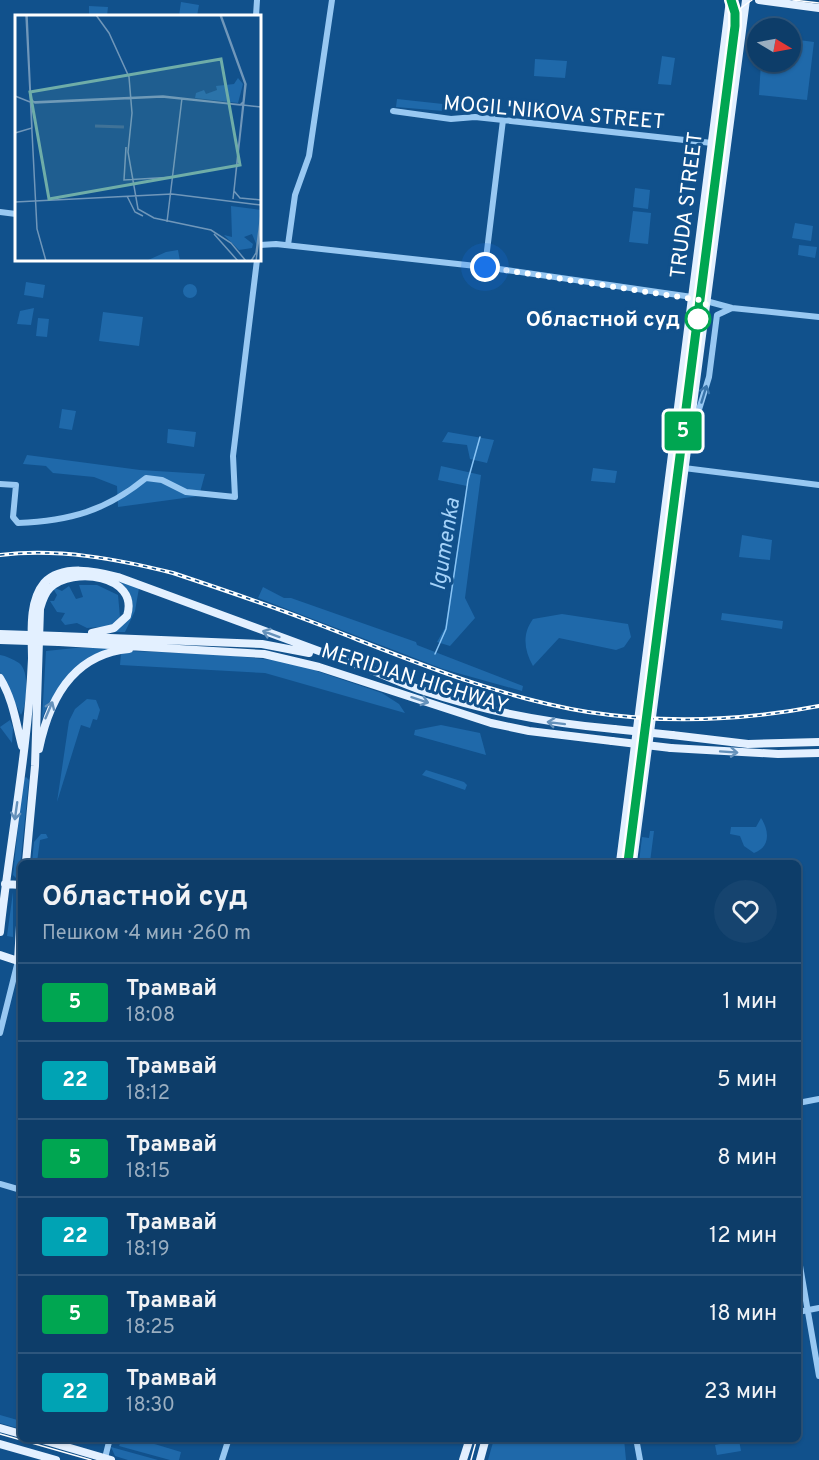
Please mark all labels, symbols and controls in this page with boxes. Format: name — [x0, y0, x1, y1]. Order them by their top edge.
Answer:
inset map — [15, 15, 261, 261]
north arrow — [747, 18, 801, 72]
map controls — [747, 18, 801, 72]
street label: MOGIL'NIKOVA STREET — [442, 90, 666, 137]
street label: TRUDA STREET — [665, 130, 710, 280]
your location — [470, 252, 500, 282]
marker: Областной суд — [685, 306, 711, 332]
place label: Областной суд — [526, 307, 680, 334]
one-way arrow — [699, 385, 710, 404]
line badge: 5 — [664, 412, 702, 450]
text: 5 — [677, 418, 689, 445]
water label: Igumenka — [426, 496, 467, 593]
one-way arrow — [262, 628, 281, 639]
street label: MERIDIAN HIGHWAY — [318, 638, 512, 721]
one-way arrow — [410, 696, 429, 707]
one-way arrow — [44, 701, 55, 720]
one-way arrow — [546, 717, 566, 728]
one-way arrow — [719, 747, 738, 758]
one-way arrow — [10, 800, 21, 820]
text: Областной суд — [42, 880, 248, 916]
button: heart — [714, 880, 777, 943]
text: Пешком · 4 мин · 260 m — [42, 921, 251, 947]
text: Трамвай — [126, 976, 217, 1003]
text: 5 — [69, 989, 81, 1016]
text: 1 мин — [723, 989, 777, 1016]
text: 18:08 — [126, 1003, 175, 1029]
text: Трамвай — [126, 1054, 217, 1081]
text: 22 — [62, 1067, 88, 1094]
text: 5 мин — [717, 1067, 777, 1094]
text: 18:12 — [126, 1081, 170, 1107]
text: Трамвай — [126, 1132, 217, 1159]
text: 5 — [69, 1145, 81, 1172]
text: 8 мин — [717, 1145, 777, 1172]
text: 18:15 — [126, 1159, 170, 1185]
text: Трамвай — [126, 1210, 217, 1237]
text: 22 — [62, 1223, 88, 1250]
text: 12 мин — [709, 1223, 777, 1250]
text: 18:19 — [126, 1237, 170, 1263]
text: Трамвай — [126, 1288, 217, 1315]
text: 5 — [69, 1301, 81, 1328]
text: 18 мин — [709, 1301, 777, 1328]
text: 18:25 — [126, 1315, 175, 1341]
text: Трамвай — [126, 1366, 217, 1393]
text: 22 — [62, 1379, 88, 1406]
text: 23 мин — [704, 1379, 777, 1406]
text: 18:30 — [126, 1393, 175, 1419]

